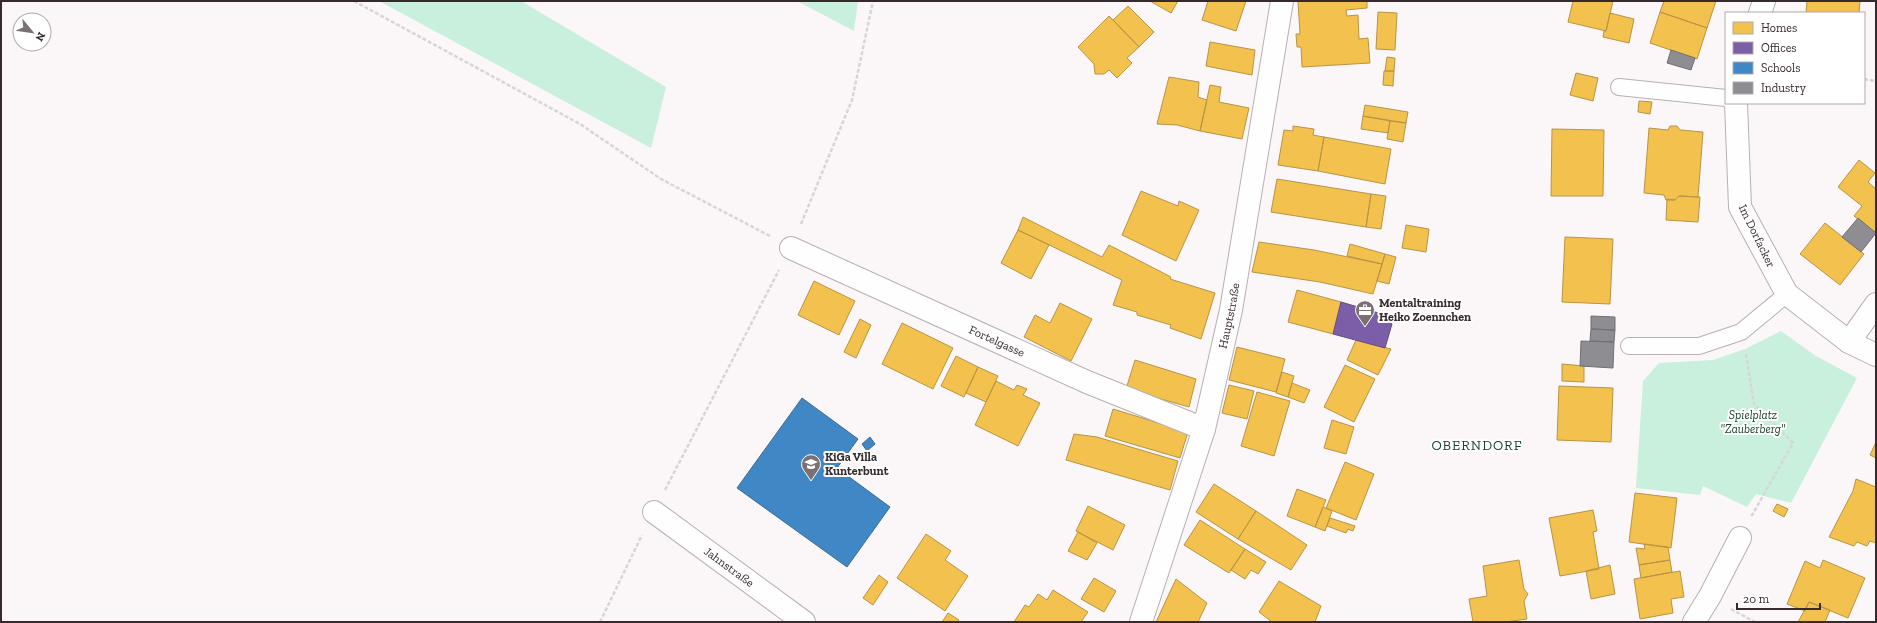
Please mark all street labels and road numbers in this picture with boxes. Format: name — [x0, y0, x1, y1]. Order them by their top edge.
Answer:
street label: Im Dorfacker — [1736, 202, 1778, 270]
street label: Hauptstraße — [1215, 282, 1242, 350]
street label: Fortelgasse — [967, 323, 1027, 360]
street label: Jahnstraße — [701, 544, 757, 590]

